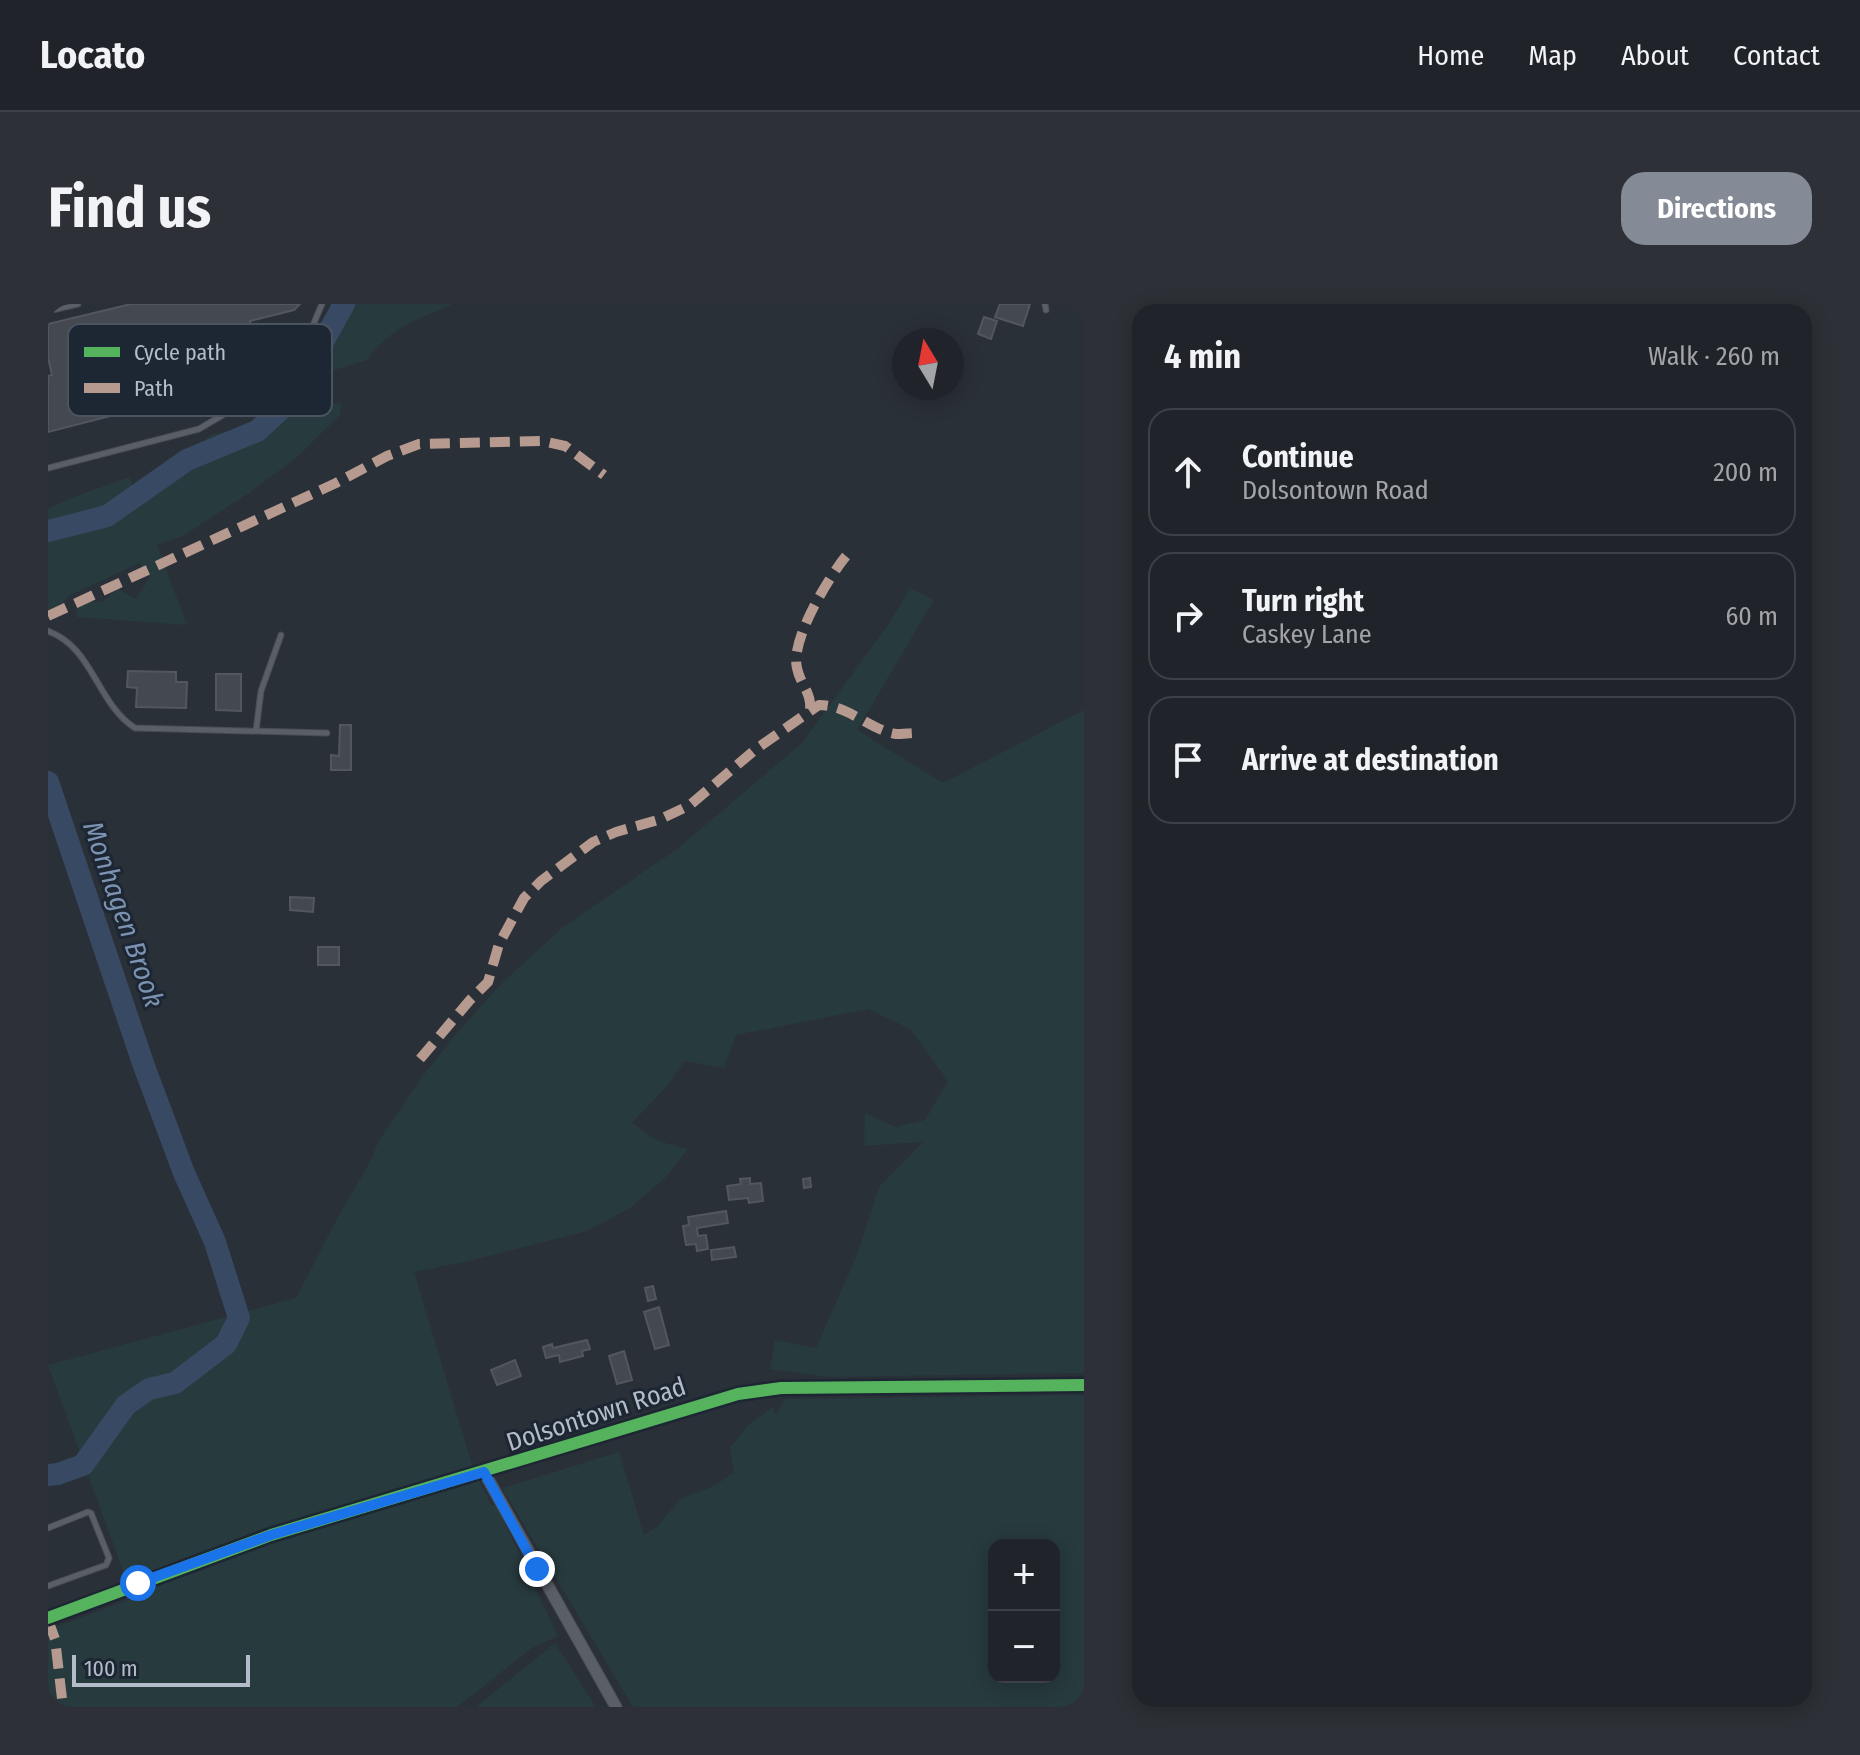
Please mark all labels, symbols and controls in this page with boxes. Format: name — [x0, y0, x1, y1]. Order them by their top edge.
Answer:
text: Locato — [40, 32, 145, 78]
text: Home — [1417, 39, 1484, 72]
text: Map — [1528, 39, 1577, 72]
text: About — [1621, 39, 1689, 72]
text: Contact — [1733, 39, 1820, 72]
button: Directions — [1621, 172, 1812, 245]
text: Find us — [48, 175, 211, 242]
legend — [68, 324, 332, 416]
north arrow — [892, 328, 964, 400]
text: 4 min — [1164, 336, 1241, 377]
text: Cycle path — [134, 339, 226, 366]
text: Walk · 260 m — [1648, 341, 1780, 372]
text: Path — [134, 375, 174, 402]
text: Continue — [1242, 439, 1354, 475]
icon: ahead — [1166, 450, 1210, 494]
text: 200 m — [1713, 457, 1778, 488]
text: Dolsontown Road — [1242, 475, 1429, 506]
text: Turn right — [1242, 583, 1364, 619]
icon: right — [1166, 594, 1210, 638]
text: 60 m — [1725, 601, 1778, 632]
text: Caskey Lane — [1242, 619, 1372, 650]
icon: arrive — [1166, 738, 1210, 782]
text: Arrive at destination — [1242, 742, 1499, 778]
water label: Monhagen Brook — [76, 817, 171, 1012]
street label: Dolsontown Road — [503, 1371, 690, 1458]
map controls — [988, 1539, 1060, 1683]
button: + — [988, 1539, 1060, 1611]
route end — [519, 1551, 555, 1587]
route start — [120, 1565, 156, 1601]
button: − — [988, 1611, 1060, 1683]
scale bar — [72, 1651, 250, 1687]
text: 100 m — [84, 1655, 138, 1682]

